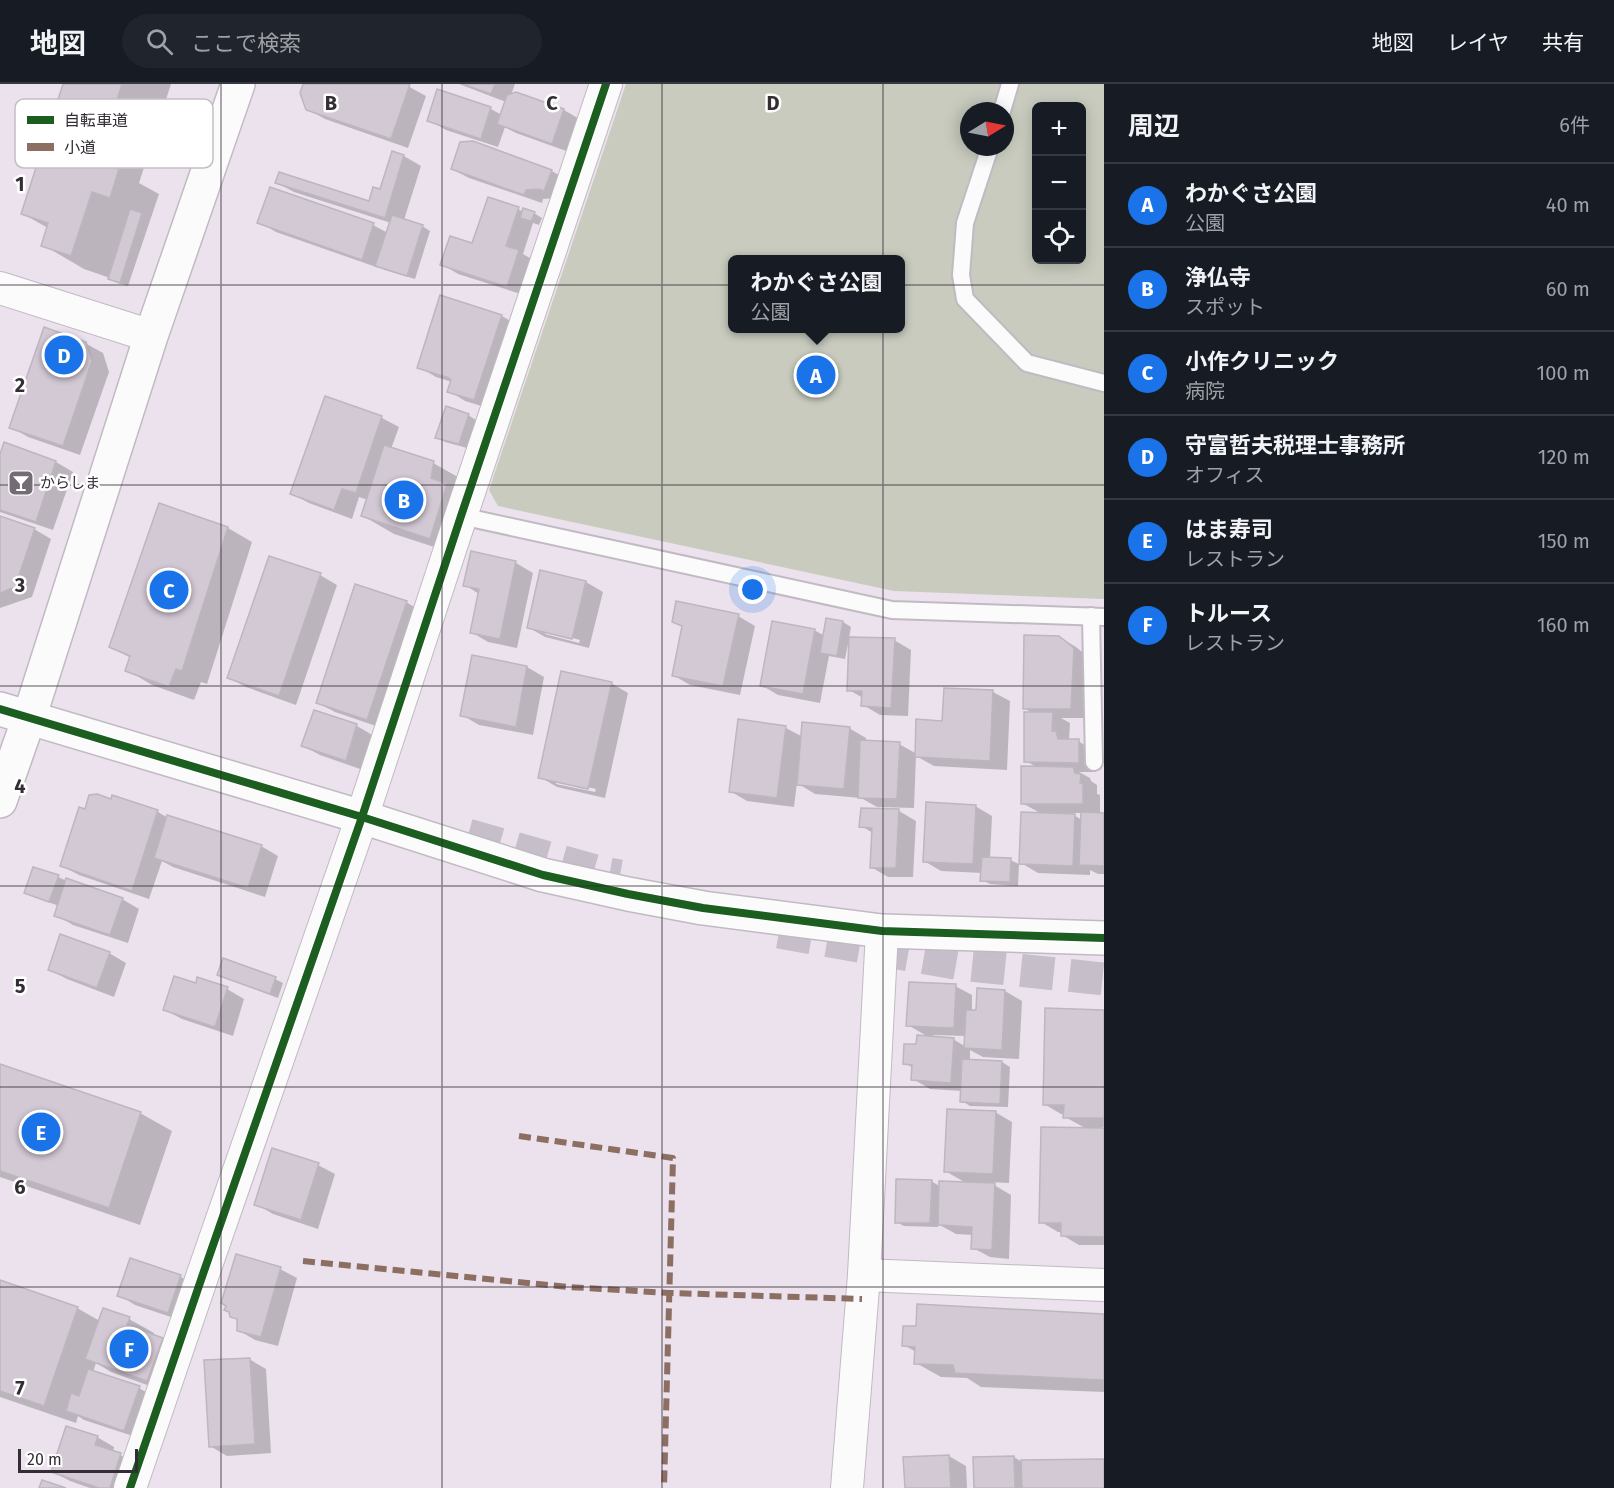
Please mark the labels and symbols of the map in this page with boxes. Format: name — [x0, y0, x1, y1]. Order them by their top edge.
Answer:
text: B — [325, 91, 337, 115]
text: C — [546, 91, 558, 115]
text: D — [766, 91, 780, 115]
legend — [15, 99, 213, 168]
north arrow — [960, 102, 1014, 156]
text: 自転車道 — [64, 111, 128, 130]
text: 小道 — [64, 138, 96, 157]
text: 1 — [15, 172, 25, 196]
pin: D — [44, 332, 84, 378]
pin: A — [796, 352, 836, 398]
text: 2 — [15, 373, 25, 397]
bar icon: からしま — [6, 468, 36, 498]
place label: からしま — [40, 474, 100, 492]
pin: B — [384, 478, 424, 522]
pin: C — [150, 568, 188, 612]
text: 3 — [14, 573, 25, 597]
your location — [738, 575, 767, 604]
text: 4 — [14, 774, 26, 798]
text: 5 — [15, 974, 26, 998]
pin: E — [22, 1110, 60, 1154]
text: 6 — [14, 1175, 26, 1199]
pin: F — [110, 1326, 148, 1372]
text: 7 — [15, 1376, 25, 1400]
scale bar — [18, 1446, 138, 1474]

